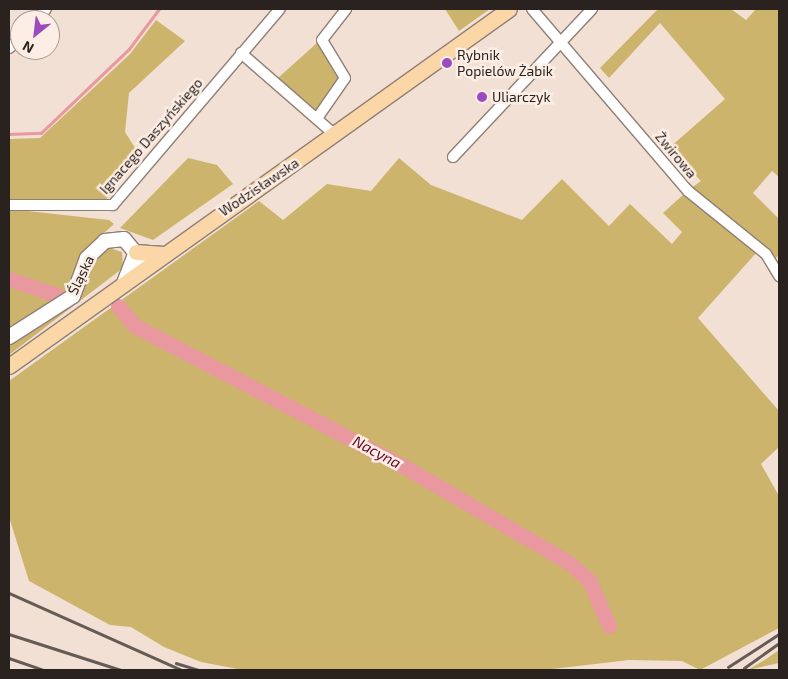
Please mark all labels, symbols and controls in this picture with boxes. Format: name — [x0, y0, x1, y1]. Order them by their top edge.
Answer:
north arrow — [10, 10, 60, 60]
text: N — [19, 38, 37, 58]
place label: Rybnik Popielów Żabik — [457, 47, 553, 80]
marker: Rybnik Popielów Żabik — [441, 57, 453, 69]
street label: Ignacego Daszyńskiego — [96, 75, 206, 197]
place label: Uliarczyk — [492, 89, 551, 105]
marker: Uliarczyk — [476, 91, 488, 103]
street label: Żwirowa — [652, 128, 700, 182]
street label: Wodzisławska — [216, 154, 302, 220]
street label: Śląska — [64, 253, 98, 297]
water label: Nacyna — [350, 432, 404, 472]

